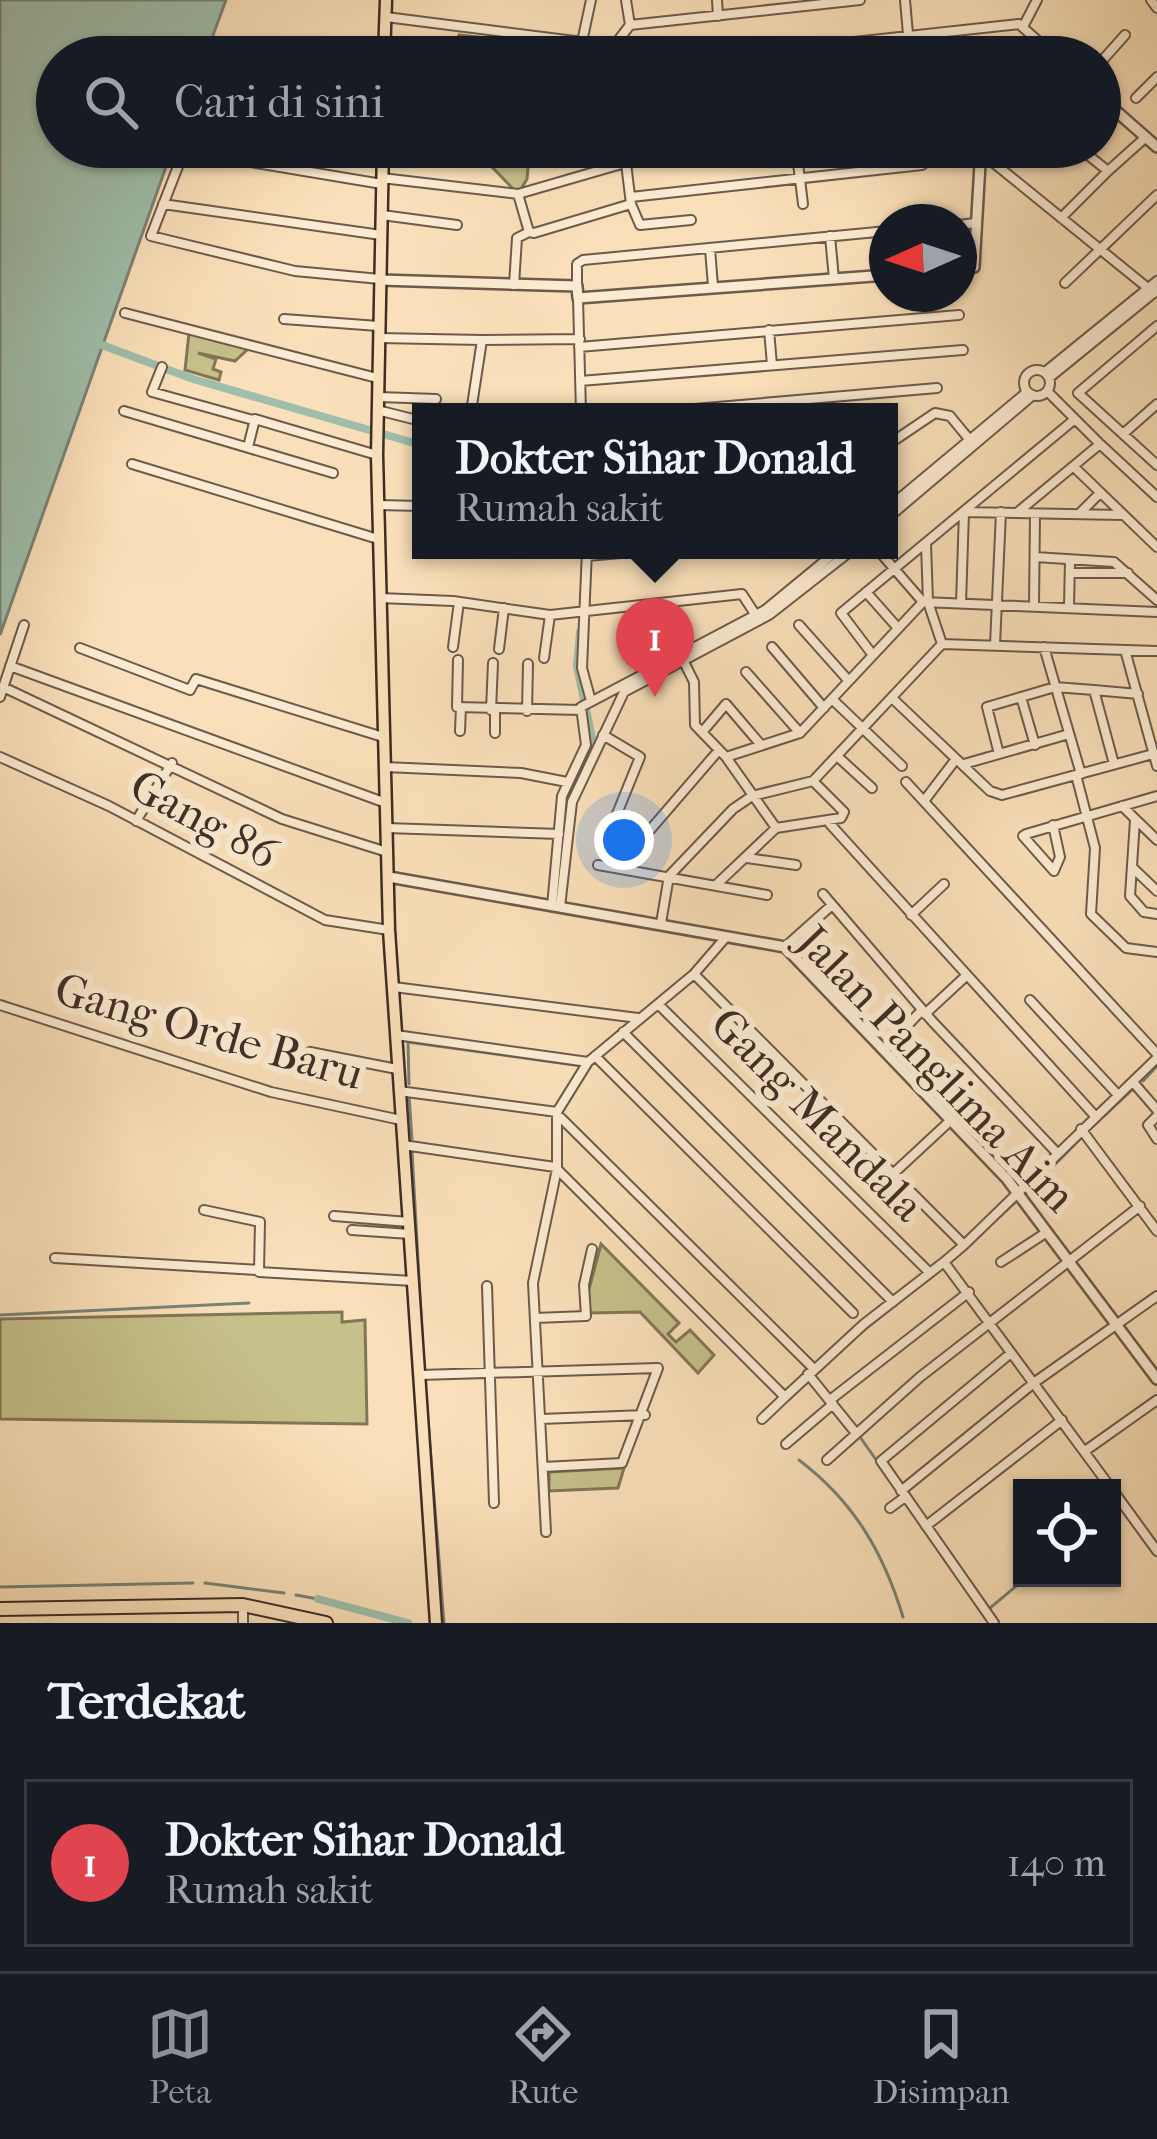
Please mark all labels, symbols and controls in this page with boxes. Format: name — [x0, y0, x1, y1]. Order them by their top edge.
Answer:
search box — [36, 36, 1121, 168]
icon: search — [78, 69, 144, 135]
text: Cari di sini — [174, 76, 384, 129]
north arrow — [869, 204, 977, 312]
popup — [412, 403, 898, 559]
text: Dokter Sihar Donald — [456, 432, 854, 485]
text: Rumah sakit — [456, 485, 664, 531]
pin: 1 — [616, 598, 694, 697]
street label: Gang 86 — [121, 759, 287, 881]
your location — [594, 810, 654, 870]
street label: Jalan Panglima Aim — [784, 913, 1086, 1223]
street label: Gang Orde Baru — [49, 963, 369, 1101]
street label: Gang Mandala — [700, 998, 935, 1233]
map controls — [1013, 1479, 1121, 1587]
button: locate — [1013, 1479, 1121, 1587]
text: Terdekat — [48, 1671, 245, 1731]
text: Dokter Sihar Donald — [165, 1814, 564, 1867]
text: 1 — [83, 1840, 97, 1886]
text: 140 m — [1007, 1840, 1106, 1886]
text: Rumah sakit — [165, 1867, 373, 1913]
tab: Peta — [147, 2001, 213, 2112]
tab: Rute — [508, 2001, 578, 2112]
tab: Disimpan — [873, 2001, 1010, 2112]

